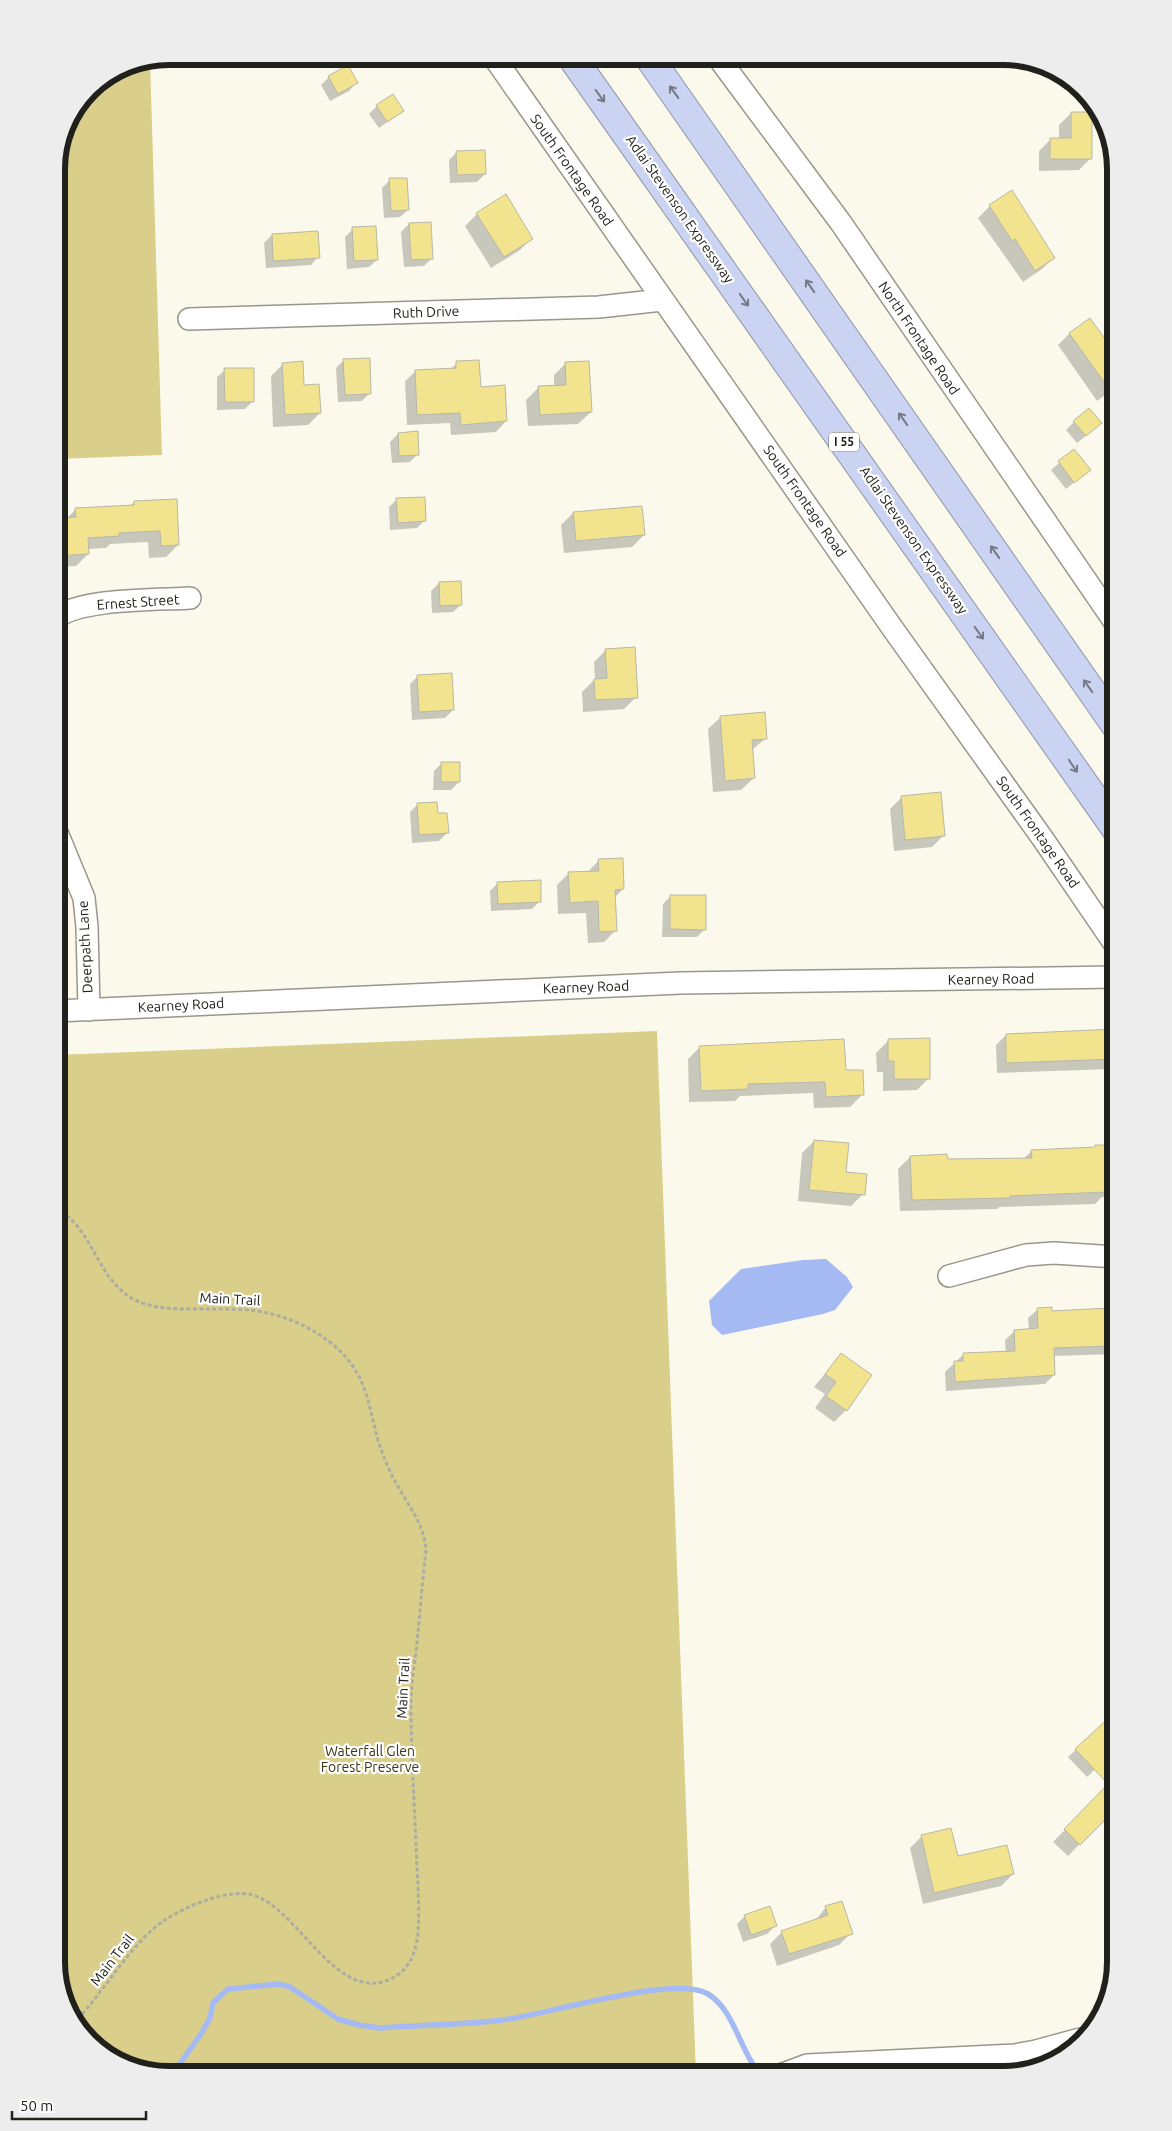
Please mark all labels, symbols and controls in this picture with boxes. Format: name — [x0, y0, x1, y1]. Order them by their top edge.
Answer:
one-way arrow — [669, 85, 679, 99]
one-way arrow — [595, 89, 605, 103]
street label: South Frontage Road — [527, 111, 617, 229]
street label: Adlai Stevenson Expressway — [623, 132, 737, 286]
one-way arrow — [805, 279, 815, 293]
street label: North Frontage Road — [875, 279, 963, 397]
one-way arrow — [739, 293, 749, 307]
street label: Ruth Drive — [392, 303, 460, 321]
one-way arrow — [898, 412, 908, 426]
road number: I 55 — [829, 432, 859, 452]
street label: South Frontage Road — [760, 442, 850, 560]
street label: Adlai Stevenson Expressway — [857, 463, 971, 617]
one-way arrow — [990, 546, 1000, 560]
street label: Ernest Street — [96, 591, 180, 613]
one-way arrow — [974, 626, 984, 640]
one-way arrow — [1083, 679, 1093, 693]
one-way arrow — [1068, 759, 1078, 773]
street label: South Frontage Road — [993, 773, 1083, 891]
street label: Deerpath Lane — [75, 900, 95, 994]
street label: Kearney Road — [948, 970, 1034, 988]
street label: Kearney Road — [542, 977, 630, 997]
street label: Kearney Road — [137, 995, 225, 1015]
street label: Main Trail — [199, 1289, 261, 1309]
street label: Main Trail — [393, 1657, 413, 1719]
park label: Waterfall Glen Forest Preserve — [321, 1743, 419, 1775]
street label: Main Trail — [87, 1931, 137, 1989]
scale bar — [12, 2088, 146, 2120]
text: 50 m — [20, 2097, 53, 2114]

